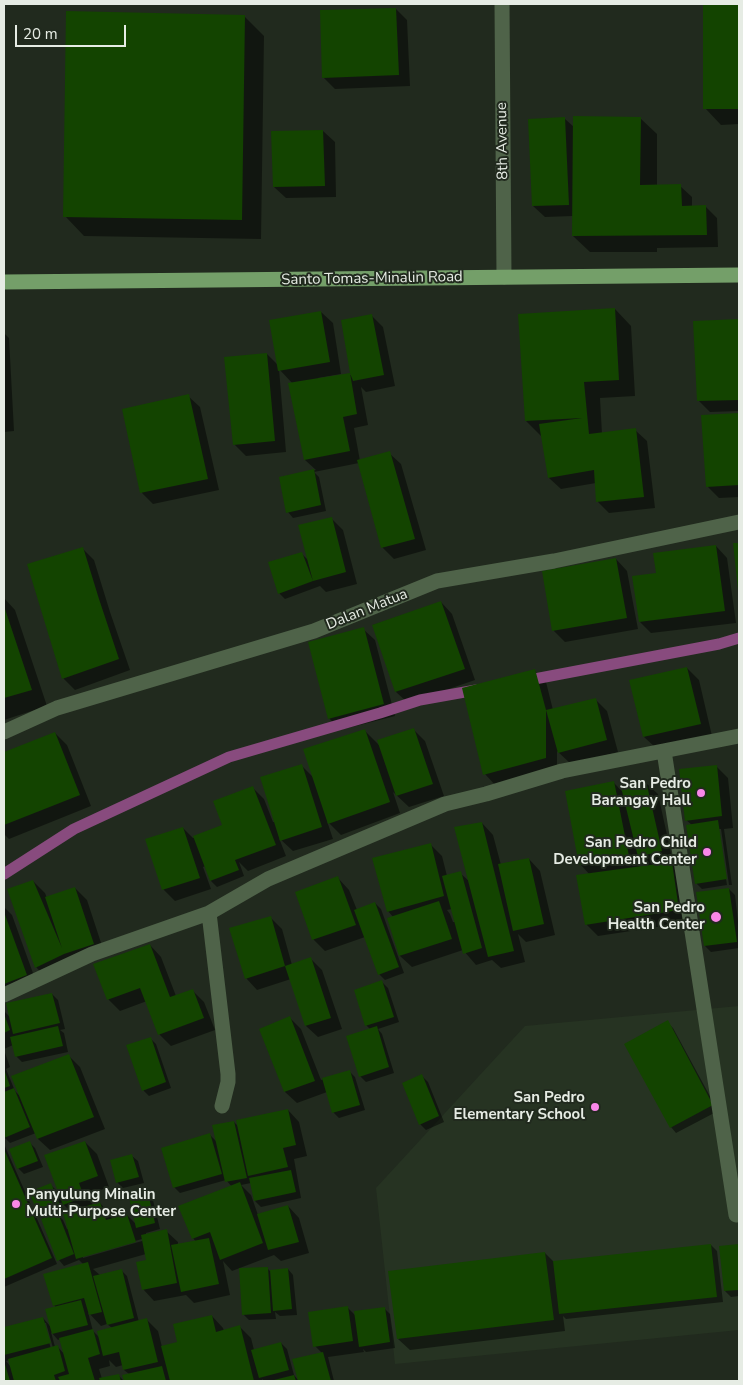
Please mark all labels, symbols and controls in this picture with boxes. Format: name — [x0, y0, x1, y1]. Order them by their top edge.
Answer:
scale bar — [18, 15, 129, 47]
text: 20 m — [23, 24, 58, 44]
street label: 8th Avenue — [493, 102, 513, 180]
street label: Santo Tomas-Minalin Road — [281, 268, 463, 290]
street label: Dalan Matua — [324, 586, 410, 634]
place label: San Pedro Barangay Hall — [591, 775, 691, 810]
marker: San Pedro Barangay Hall — [695, 787, 707, 799]
place label: San Pedro Child Development Center — [553, 834, 697, 869]
marker: San Pedro Child Development Center — [701, 846, 713, 858]
place label: San Pedro Health Center — [608, 899, 705, 934]
marker: San Pedro Health Center — [709, 910, 723, 924]
place label: San Pedro Elementary School — [454, 1089, 585, 1124]
marker: San Pedro Elementary School — [589, 1101, 601, 1113]
place label: Panyulung Minalin Multi-Purpose Center — [26, 1186, 176, 1221]
marker: Panyulung Minalin Multi-Purpose Center — [10, 1198, 22, 1210]

